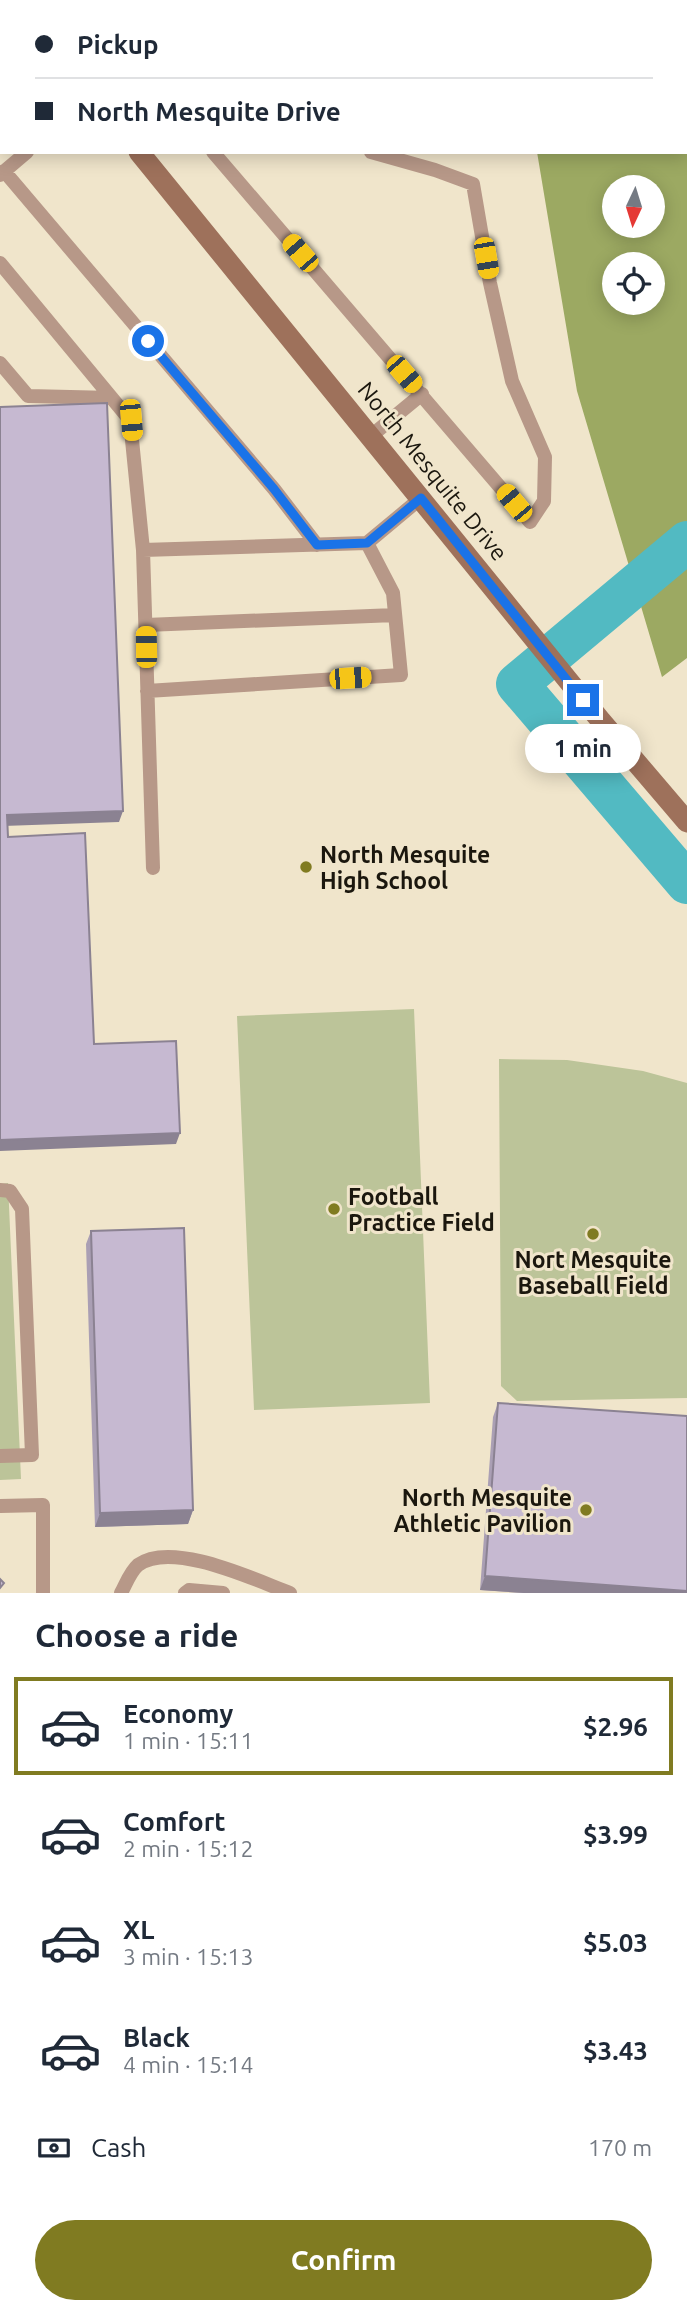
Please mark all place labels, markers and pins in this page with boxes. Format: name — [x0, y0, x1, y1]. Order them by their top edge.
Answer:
place label: North Mesquite High School — [320, 842, 490, 893]
marker: North Mesquite High School — [298, 859, 314, 875]
place label: Football Practice Field — [348, 1184, 495, 1235]
marker: Football Practice Field — [326, 1201, 342, 1217]
marker: Nort Mesquite Baseball Field — [585, 1226, 601, 1242]
place label: Nort Mesquite Baseball Field — [515, 1247, 671, 1298]
place label: North Mesquite Athletic Pavilion — [393, 1485, 572, 1536]
marker: North Mesquite Athletic Pavilion — [578, 1502, 594, 1518]

